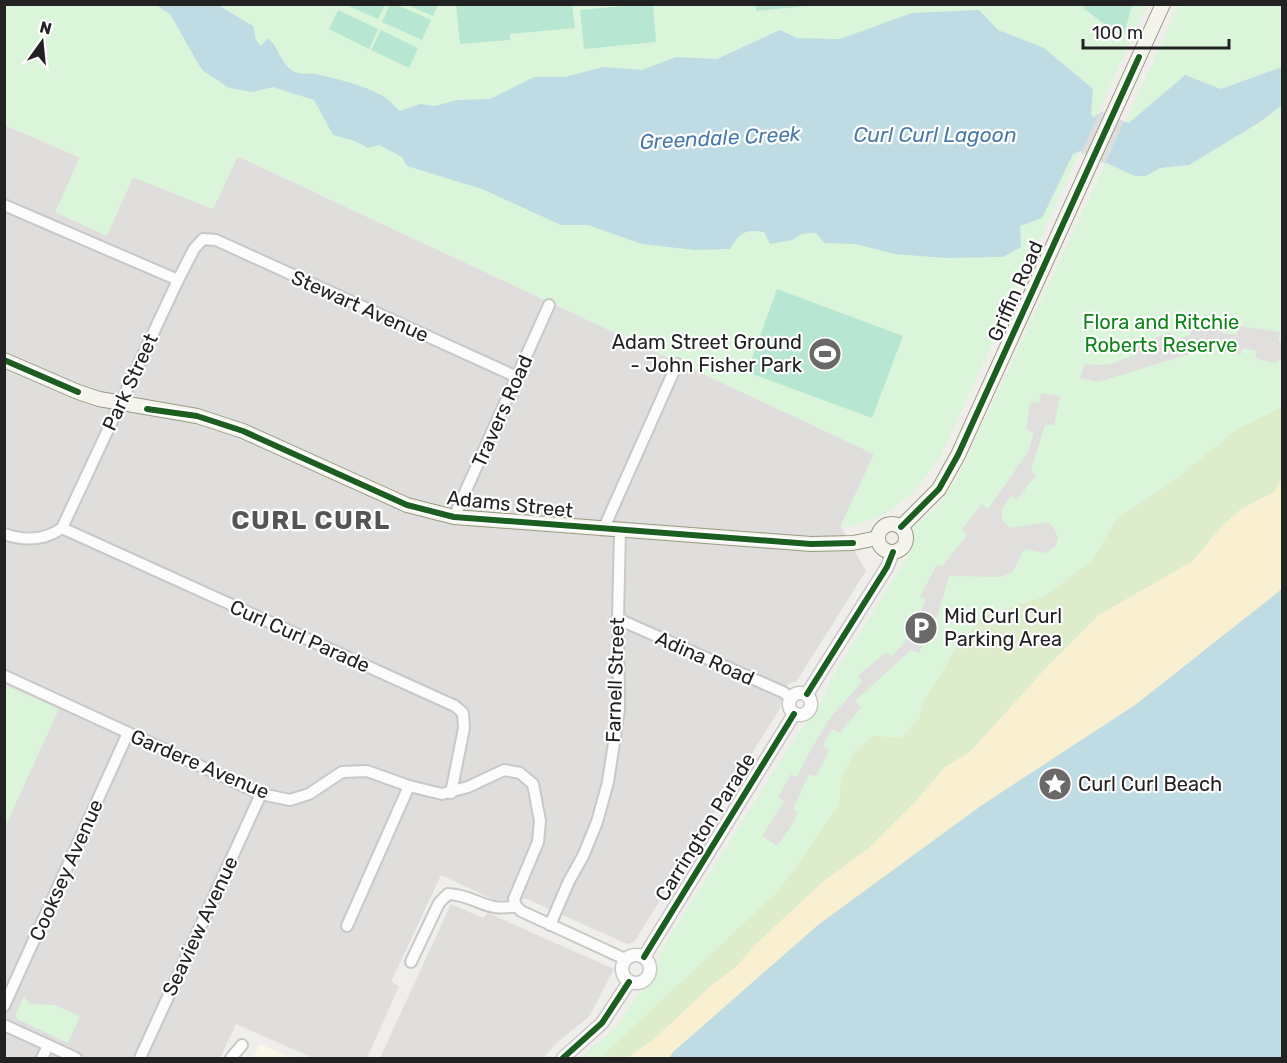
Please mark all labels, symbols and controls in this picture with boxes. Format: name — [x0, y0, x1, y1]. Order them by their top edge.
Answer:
north arrow — [12, 12, 72, 72]
scale bar — [1083, 12, 1228, 50]
text: N — [38, 17, 54, 39]
text: 100 m — [1092, 22, 1143, 44]
water label: Greendale Creek — [639, 121, 802, 154]
water label: Curl Curl Lagoon — [853, 122, 1017, 147]
street label: Griffin Road — [982, 237, 1048, 345]
street label: Stewart Avenue — [288, 265, 432, 347]
park label: Flora and Ritchie Roberts Reserve — [1083, 310, 1239, 357]
street label: Park Street — [97, 330, 163, 434]
place label: Adam Street Ground - John Fisher Park — [612, 330, 803, 377]
sports icon: Adam Street Ground - John Fisher Park — [807, 336, 843, 372]
street label: Travers Road — [467, 351, 537, 471]
street label: Adams Street — [446, 485, 575, 523]
district label: CURL CURL — [231, 505, 391, 536]
street label: Curl Curl Parade — [226, 594, 374, 678]
place label: Mid Curl Curl Parking Area — [944, 604, 1062, 651]
parking icon: Mid Curl Curl Parking Area — [903, 610, 939, 646]
street label: Farnell Street — [601, 617, 629, 743]
street label: Adina Road — [652, 626, 758, 690]
street label: Gardere Avenue — [127, 724, 273, 804]
street label: Carrington Parade — [650, 749, 760, 905]
place icon: Curl Curl Beach — [1037, 766, 1073, 802]
place label: Curl Curl Beach — [1078, 772, 1222, 796]
street label: Cooksey Avenue — [24, 796, 108, 944]
street label: Seaview Avenue — [157, 852, 243, 1000]

